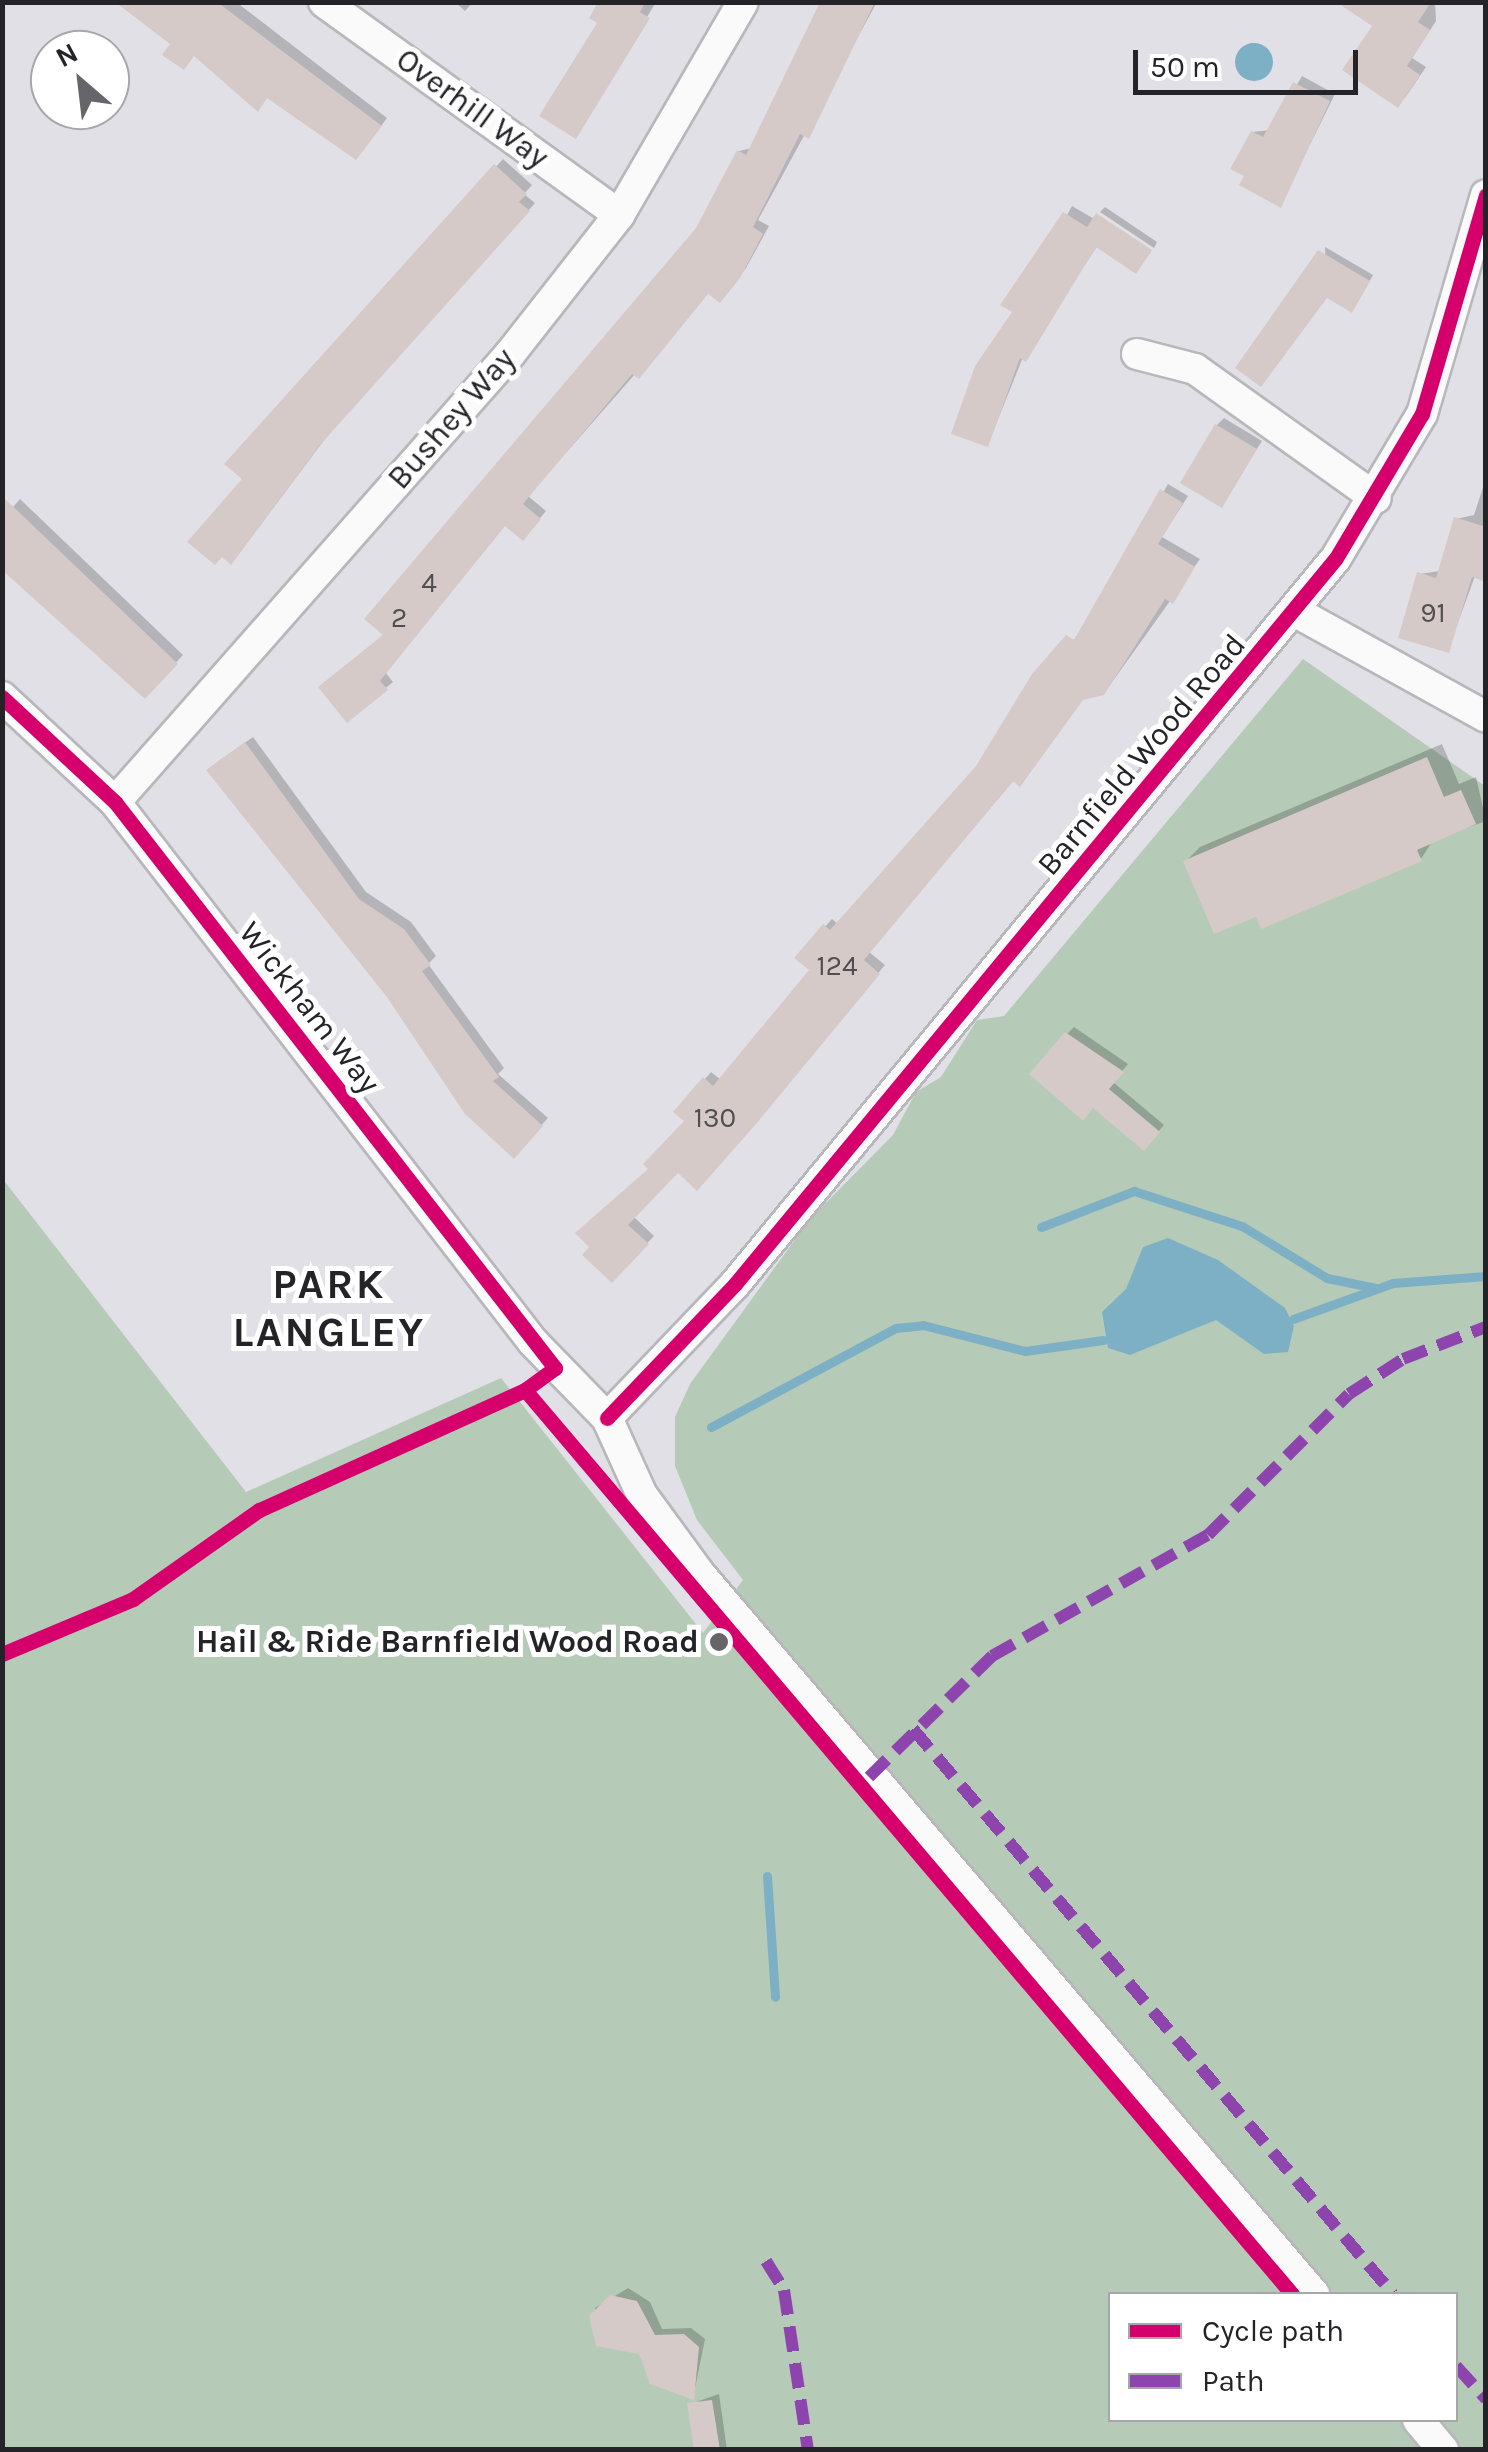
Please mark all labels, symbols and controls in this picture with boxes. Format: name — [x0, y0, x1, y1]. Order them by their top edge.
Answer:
north arrow — [30, 30, 130, 130]
scale bar — [1138, 30, 1363, 92]
text: N — [50, 36, 83, 74]
street label: Overhill Way — [388, 41, 556, 177]
text: 50 m — [1150, 49, 1220, 85]
street label: Bushey Way — [380, 341, 524, 497]
house number: 4 — [421, 566, 437, 600]
house number: 91 — [1420, 596, 1446, 630]
house number: 2 — [391, 601, 407, 635]
street label: Barnfield Wood Road — [1030, 626, 1254, 884]
street label: Wickham Way — [230, 915, 388, 1101]
house number: 124 — [816, 949, 858, 983]
house number: 130 — [694, 1101, 736, 1135]
district label: PARK LANGLEY — [232, 1259, 426, 1358]
place label: Hail & Ride Barnfield Wood Road — [196, 1623, 699, 1661]
marker: Hail & Ride Barnfield Wood Road — [708, 1631, 730, 1653]
legend — [1108, 2292, 1458, 2422]
text: Cycle path — [1202, 2313, 1344, 2349]
text: Path — [1202, 2363, 1265, 2399]

